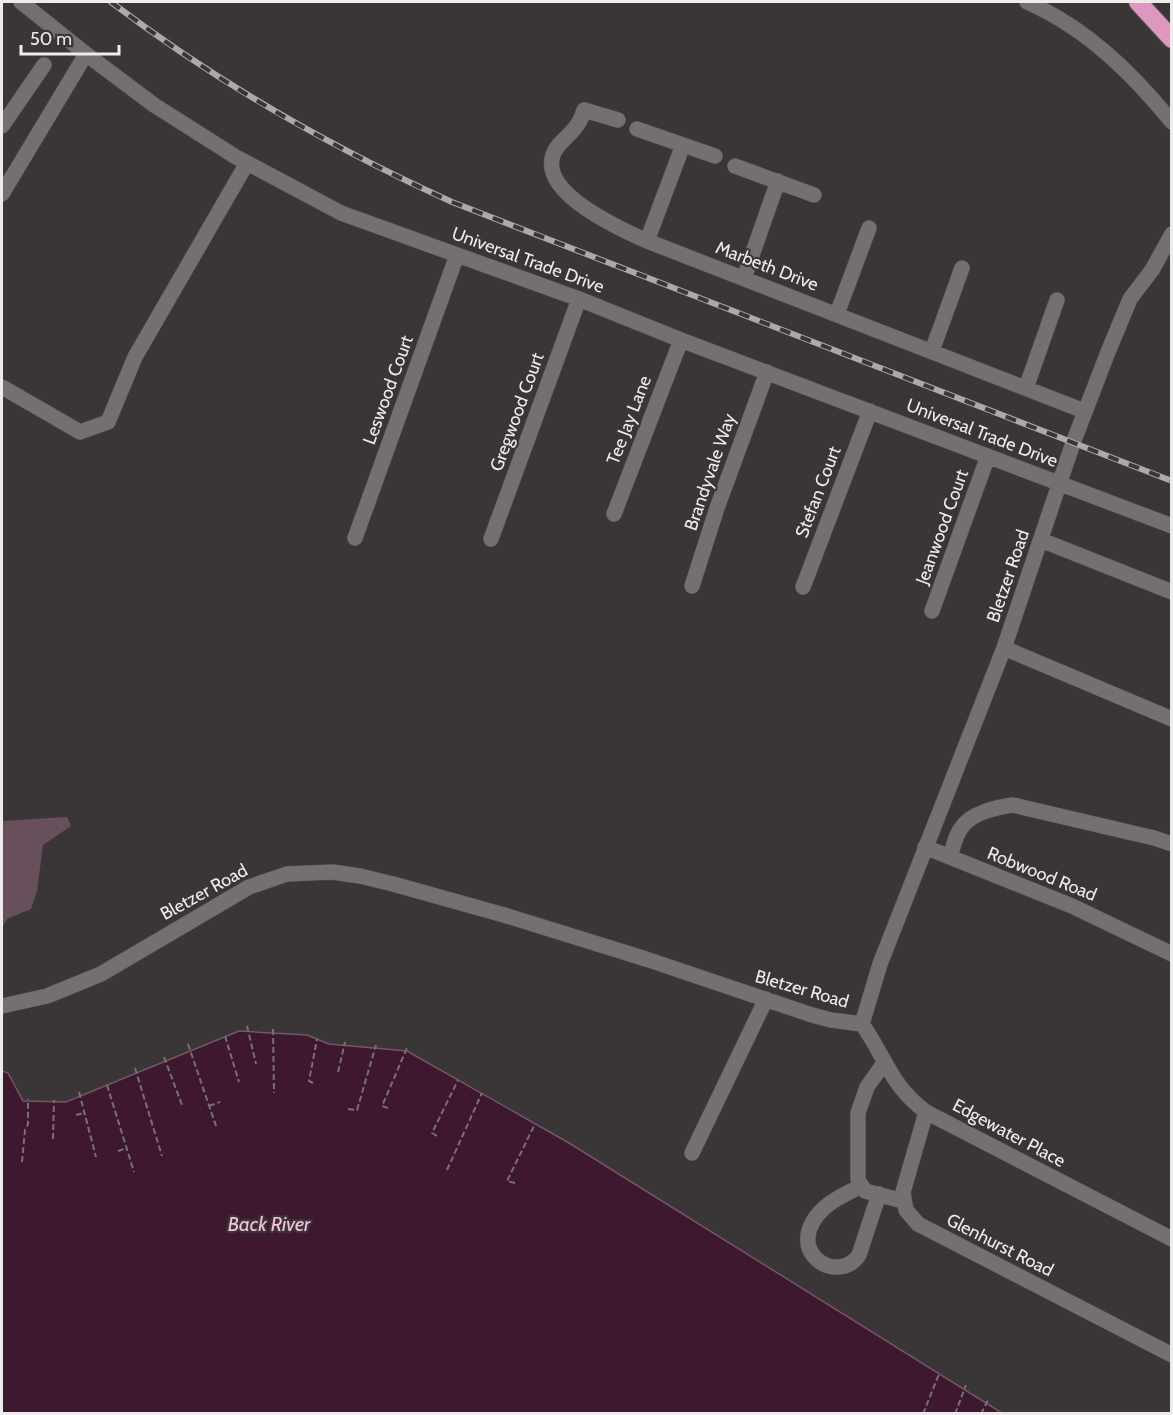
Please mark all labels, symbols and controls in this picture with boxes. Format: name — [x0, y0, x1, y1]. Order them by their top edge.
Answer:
scale bar — [21, 18, 118, 56]
text: 50 m — [30, 28, 72, 50]
street label: Universal Trade Drive — [449, 222, 607, 298]
street label: Marbeth Drive — [713, 236, 821, 296]
street label: Leswood Court — [358, 333, 418, 447]
street label: Gregwood Court — [485, 350, 549, 474]
street label: Tee Jay Lane — [602, 372, 656, 468]
street label: Universal Trade Drive — [903, 394, 1061, 472]
street label: Brandyvale Way — [680, 411, 740, 533]
street label: Stefan Court — [791, 443, 845, 541]
street label: Jeanwood Court — [911, 466, 973, 588]
street label: Bletzer Road — [982, 527, 1034, 625]
street label: Robwood Road — [984, 842, 1100, 906]
street label: Bletzer Road — [157, 859, 251, 925]
street label: Bletzer Road — [753, 965, 851, 1013]
street label: Edgewater Place — [949, 1094, 1069, 1172]
street label: Glenhurst Road — [943, 1209, 1057, 1281]
water label: Back River — [228, 1212, 311, 1236]

